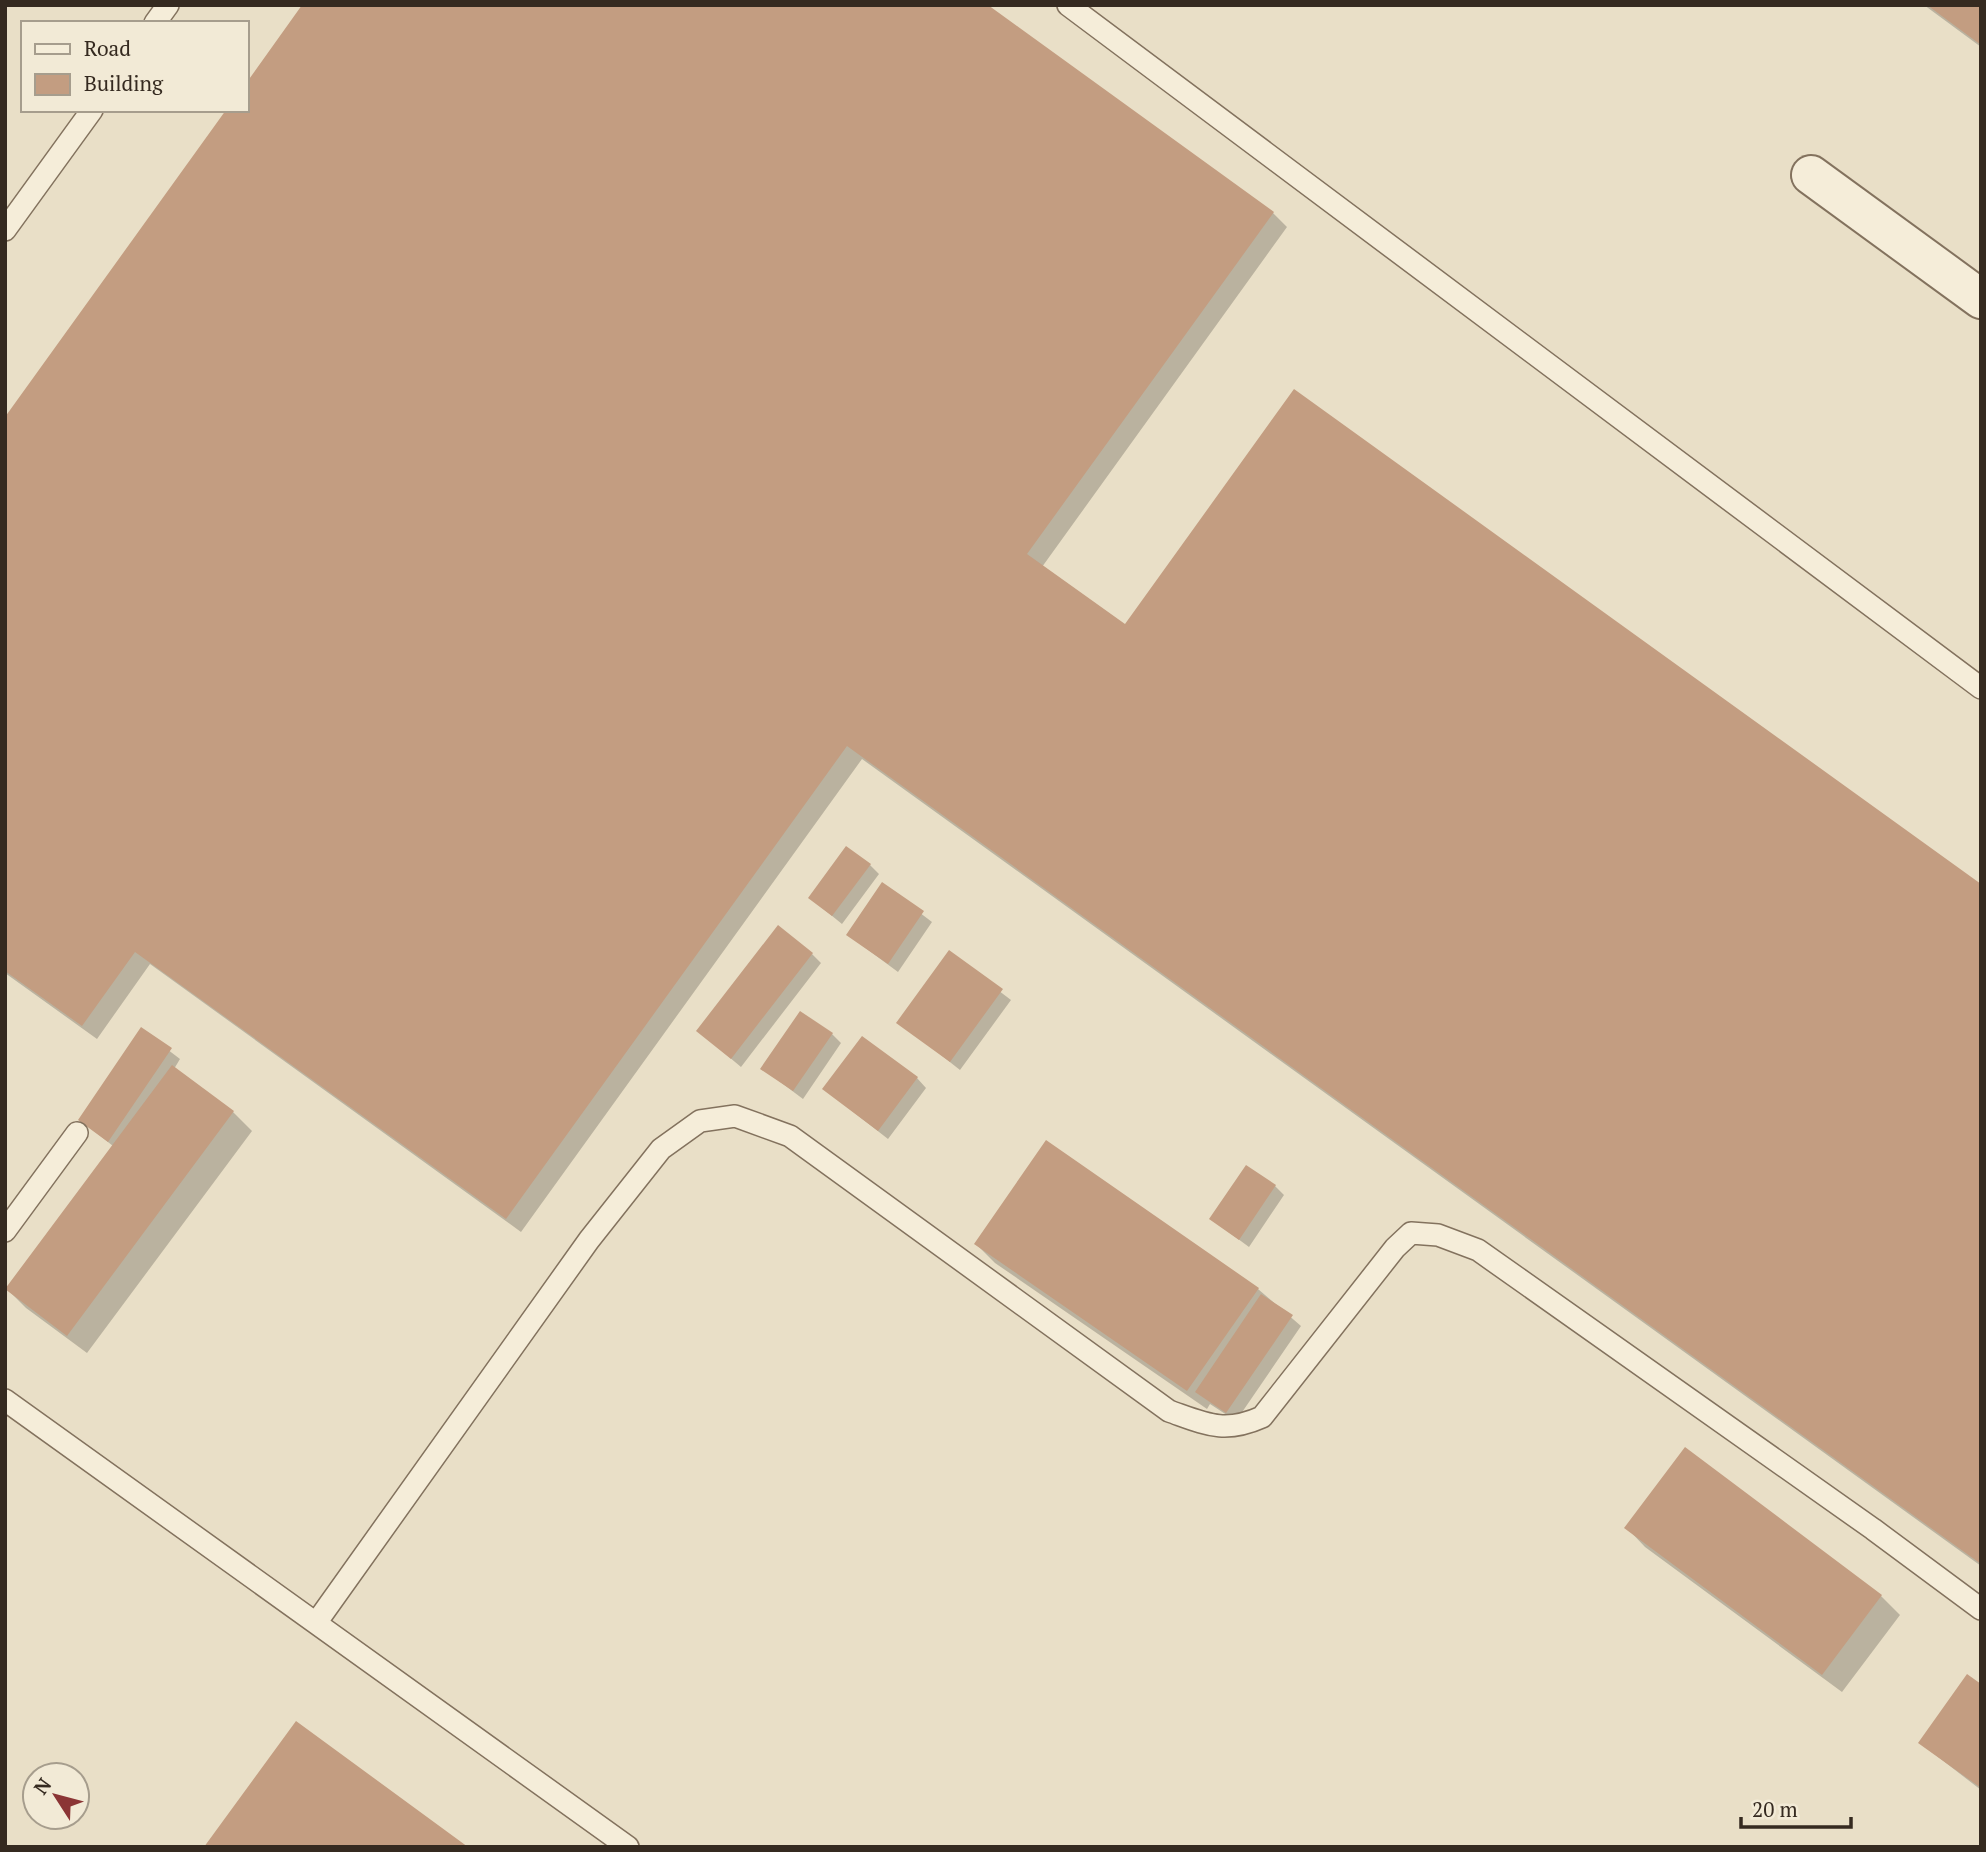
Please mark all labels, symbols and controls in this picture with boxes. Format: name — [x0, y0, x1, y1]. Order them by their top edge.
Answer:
legend — [21, 21, 248, 112]
text: Road — [84, 34, 131, 62]
text: Building — [84, 69, 164, 97]
north arrow — [21, 1761, 91, 1831]
text: N — [27, 1772, 57, 1799]
scale bar — [1741, 1786, 1851, 1830]
text: 20 m — [1752, 1795, 1798, 1823]

